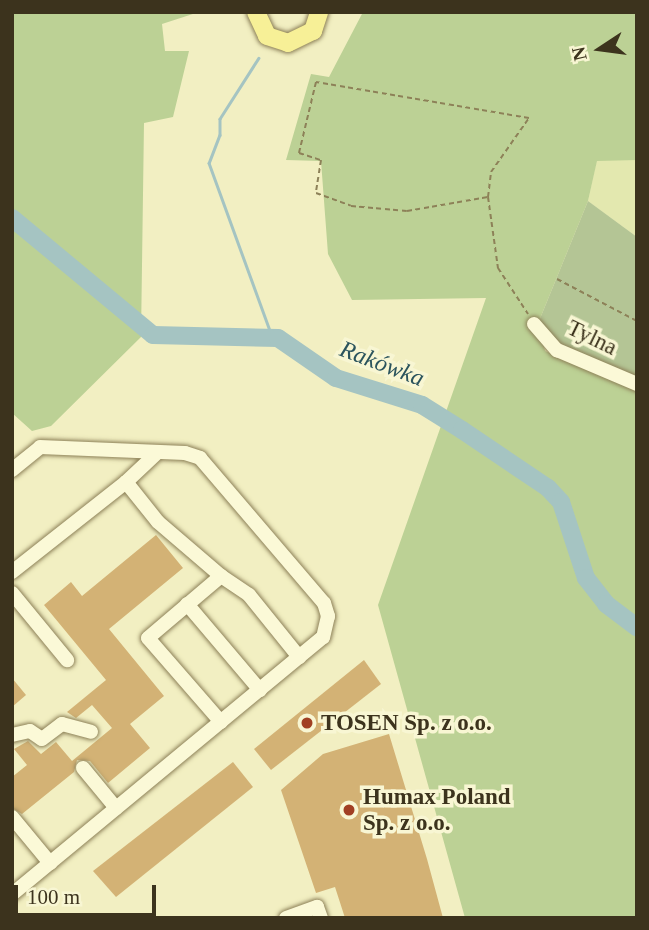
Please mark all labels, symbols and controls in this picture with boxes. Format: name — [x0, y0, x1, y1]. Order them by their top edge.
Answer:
north arrow — [565, 14, 635, 84]
text: N — [567, 45, 591, 63]
street label: Tylna — [563, 314, 621, 362]
water label: Rakówka — [336, 335, 428, 393]
place label: TOSEN Sp. z o.o. — [321, 709, 492, 737]
marker: TOSEN Sp. z o.o. — [299, 715, 315, 731]
place label: Humax Poland Sp. z o.o. — [363, 783, 511, 837]
marker: Humax Poland Sp. z o.o. — [341, 802, 357, 818]
scale bar — [18, 870, 159, 914]
text: 100 m — [27, 885, 80, 909]

